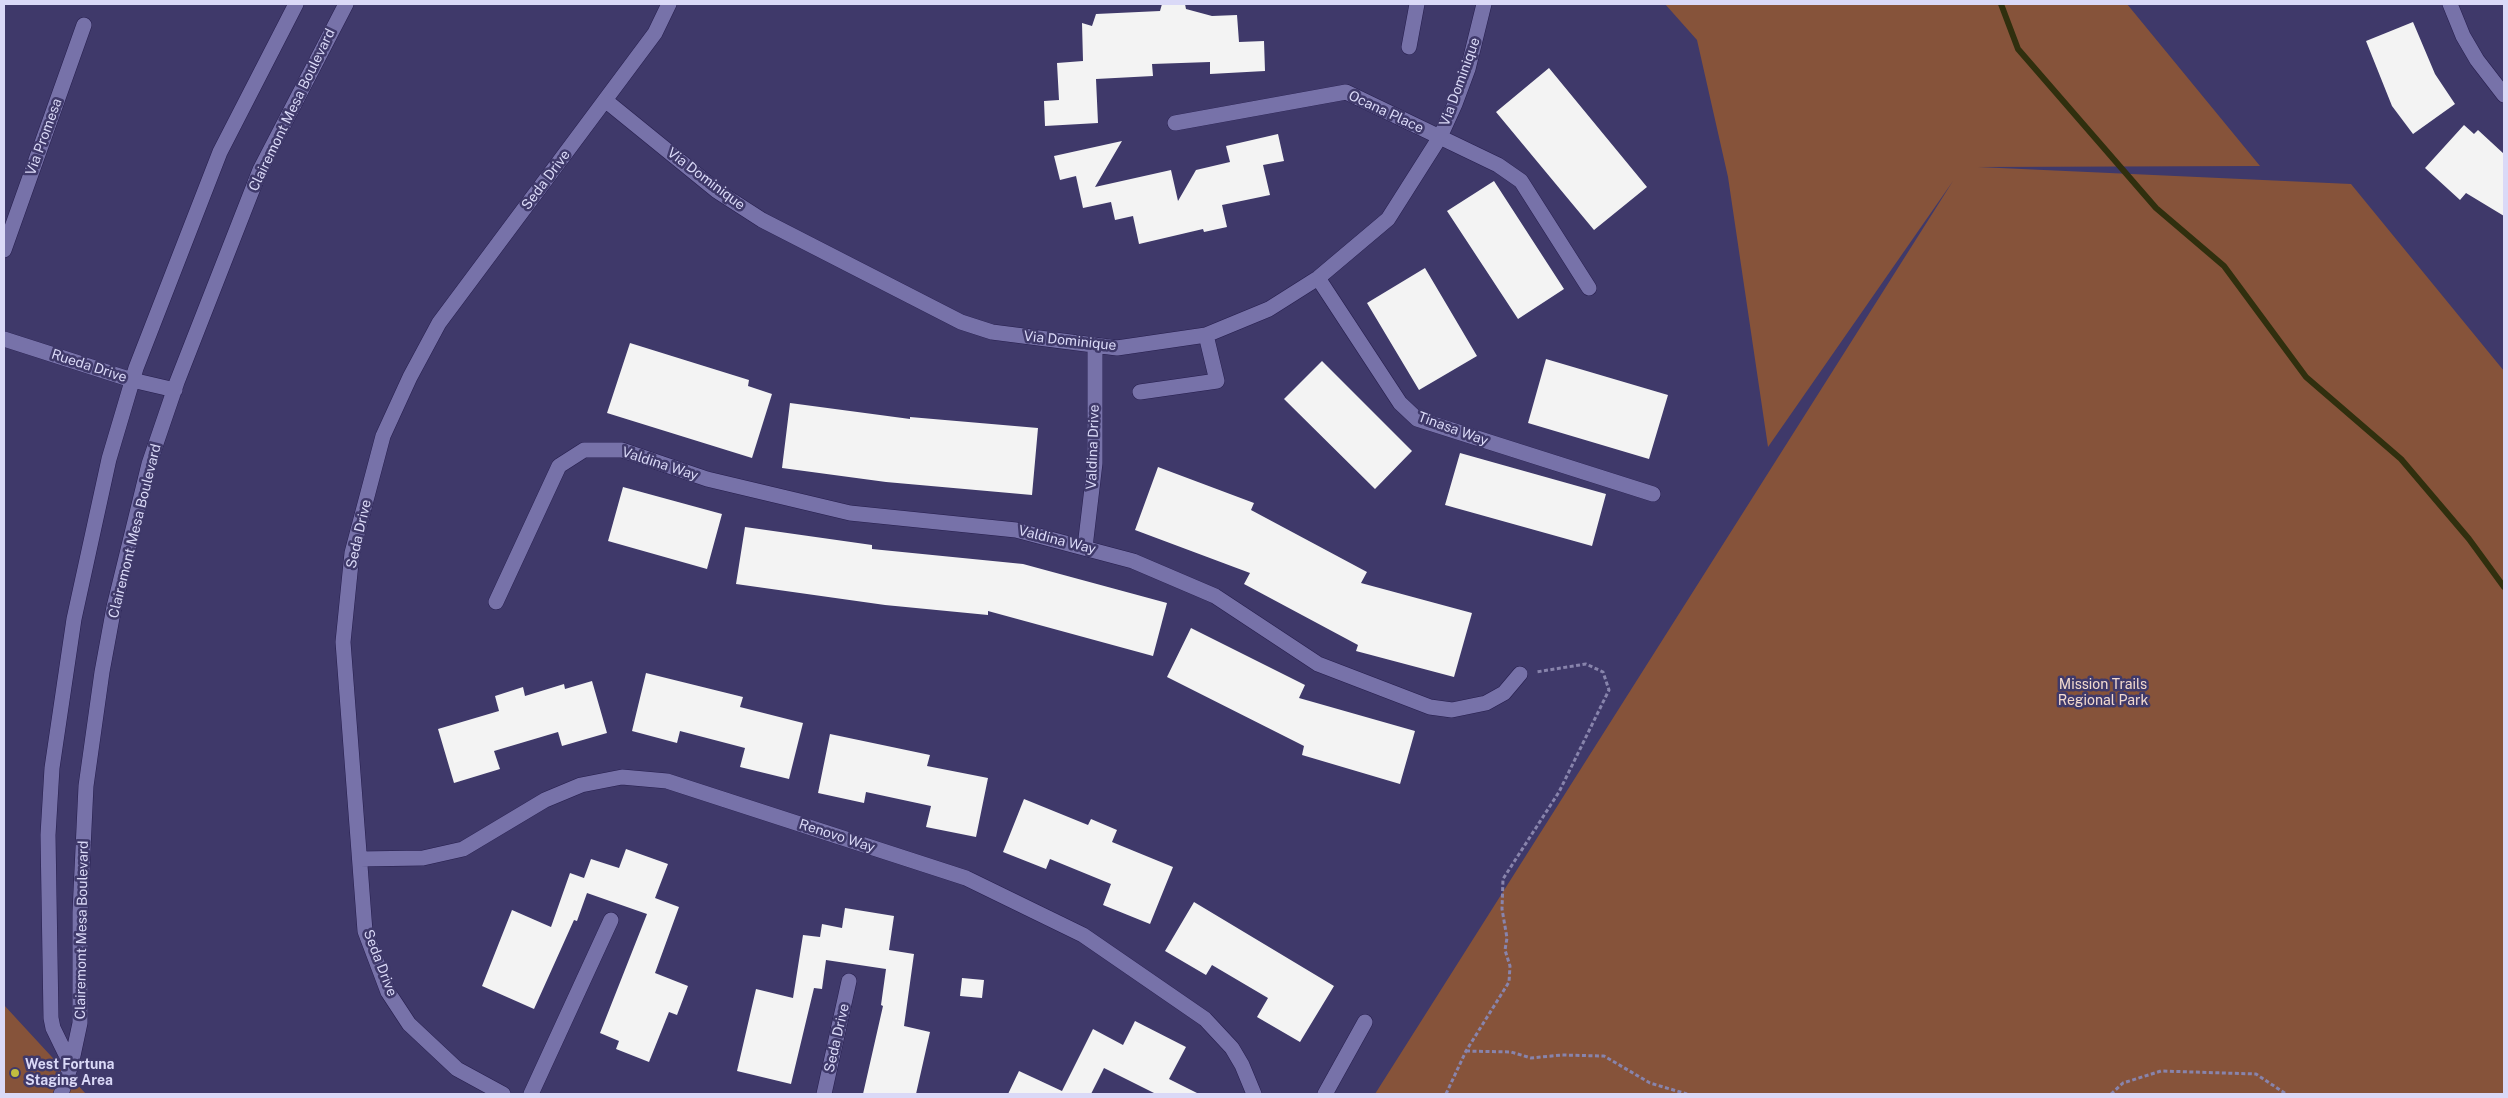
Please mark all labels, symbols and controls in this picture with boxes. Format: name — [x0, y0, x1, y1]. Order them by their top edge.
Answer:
street label: Clairemont Mesa Boulevard — [245, 26, 339, 194]
street label: Via Dominique — [1436, 35, 1484, 129]
street label: Ocana Place — [1346, 87, 1426, 137]
street label: Via Promesa — [22, 96, 66, 178]
street label: Via Dominique — [664, 144, 748, 214]
street label: Seda Drive — [518, 147, 574, 213]
street label: Via Dominique — [1023, 328, 1117, 354]
street label: Rueda Drive — [49, 346, 129, 386]
street label: Valdina Drive — [1083, 404, 1103, 490]
street label: Tinasa Way — [1416, 409, 1490, 449]
street label: Clairemont Mesa Boulevard — [105, 442, 165, 620]
street label: Valdina Way — [620, 444, 700, 484]
street label: Seda Drive — [343, 498, 375, 570]
street label: Valdina Way — [1016, 522, 1098, 558]
park label: Mission Trails Regional Park — [2058, 677, 2148, 710]
street label: Renovo Way — [797, 816, 877, 856]
street label: Clairemont Mesa Boulevard — [72, 840, 92, 1020]
street label: Seda Drive — [360, 927, 400, 999]
street label: Seda Drive — [821, 1002, 853, 1074]
place label: West Fortuna Staging Area — [25, 1057, 115, 1090]
marker: West Fortuna Staging Area — [9, 1067, 21, 1079]

